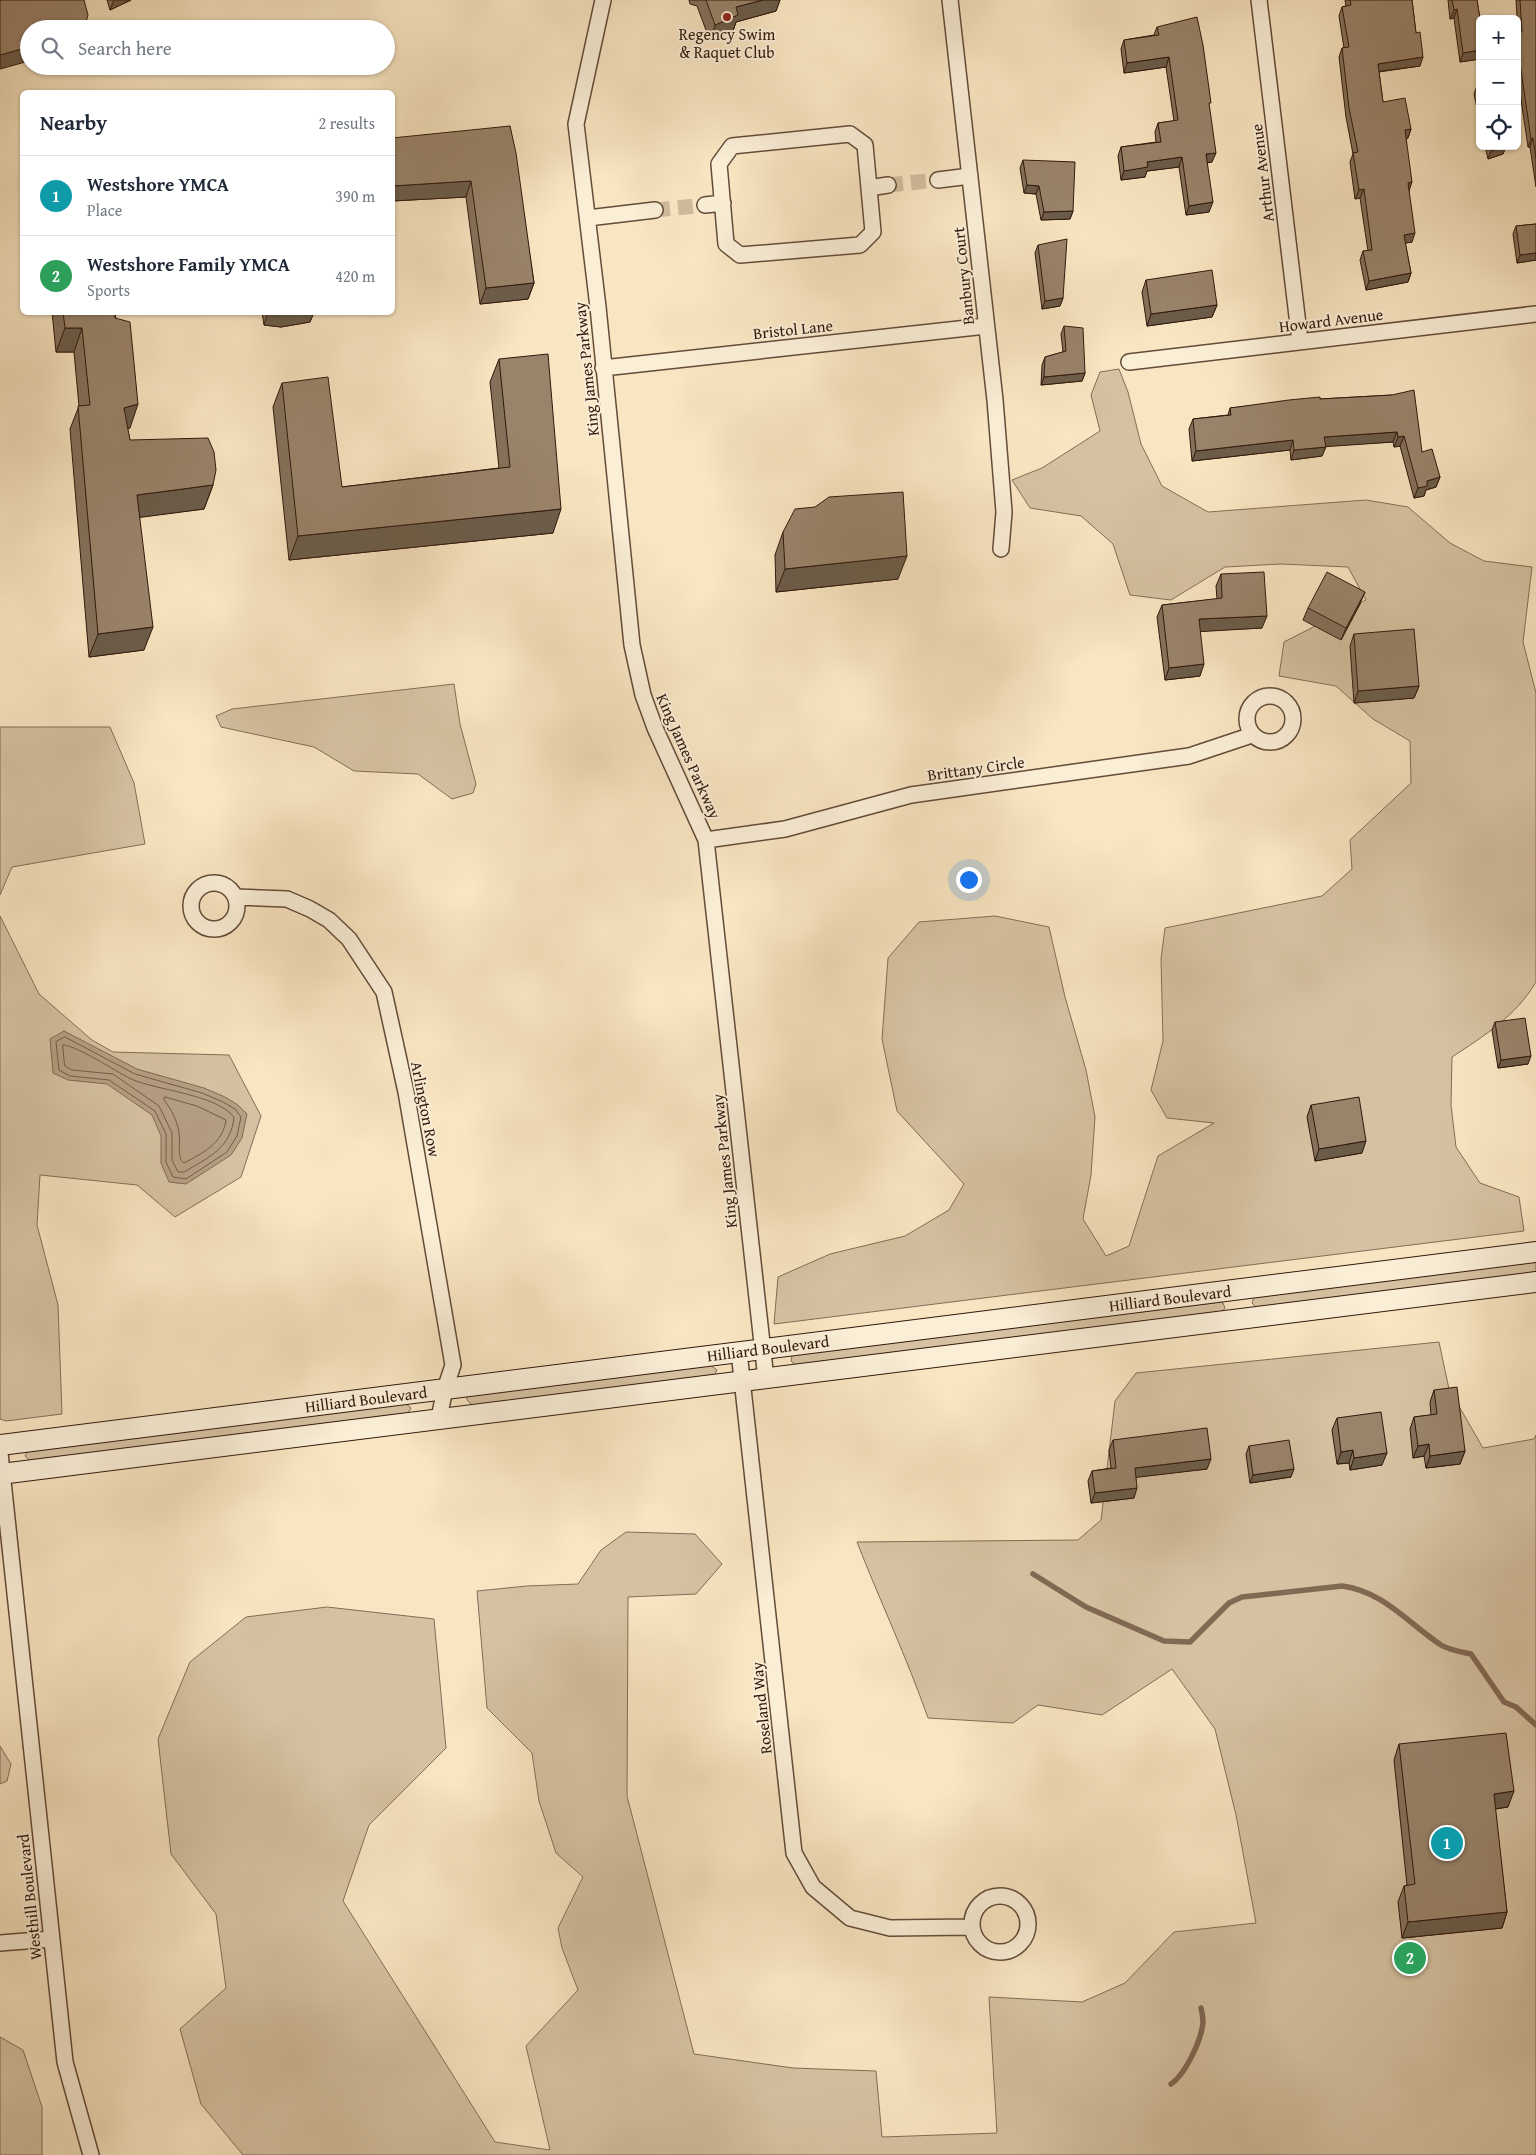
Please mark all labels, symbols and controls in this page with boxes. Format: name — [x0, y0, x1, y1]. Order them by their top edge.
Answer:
marker: Regency Swim & Raquet Club — [721, 11, 733, 23]
map controls — [1476, 15, 1521, 150]
button: + — [1476, 15, 1521, 60]
search box — [20, 20, 395, 75]
place label: Regency Swim & Raquet Club — [679, 22, 775, 64]
icon: search — [38, 34, 66, 62]
text: Search here — [78, 34, 172, 62]
button: − — [1476, 60, 1521, 105]
button: locate — [1476, 105, 1521, 150]
text: Nearby — [40, 107, 107, 138]
text: 2 results — [318, 111, 375, 135]
street label: Arthur Avenue — [1244, 122, 1280, 224]
text: Westshore YMCA — [87, 170, 229, 198]
text: 1 — [52, 184, 60, 208]
text: 390 m — [335, 184, 375, 208]
text: Place — [87, 198, 122, 222]
street label: Banbury Court — [946, 225, 980, 326]
text: Westshore Family YMCA — [87, 250, 290, 278]
text: 2 — [52, 264, 60, 288]
text: 420 m — [335, 264, 375, 288]
text: Sports — [87, 278, 130, 302]
street label: King James Parkway — [567, 301, 605, 437]
street label: Howard Avenue — [1277, 302, 1385, 338]
street label: Bristol Lane — [752, 313, 834, 345]
street label: King James Parkway — [651, 689, 727, 823]
street label: Brittany Circle — [926, 749, 1026, 787]
your location — [956, 867, 982, 893]
street label: Arlington Row — [405, 1059, 447, 1160]
street label: King James Parkway — [705, 1093, 743, 1229]
street label: Hilliard Boulevard — [1108, 1279, 1233, 1317]
street label: Hilliard Boulevard — [706, 1329, 831, 1367]
street label: Hilliard Boulevard — [304, 1380, 429, 1418]
street label: Roseland Way — [744, 1661, 778, 1755]
pin: 1 — [1431, 1824, 1463, 1862]
street label: Westhill Boulevard — [10, 1832, 48, 1961]
pin: 2 — [1394, 1939, 1426, 1977]

